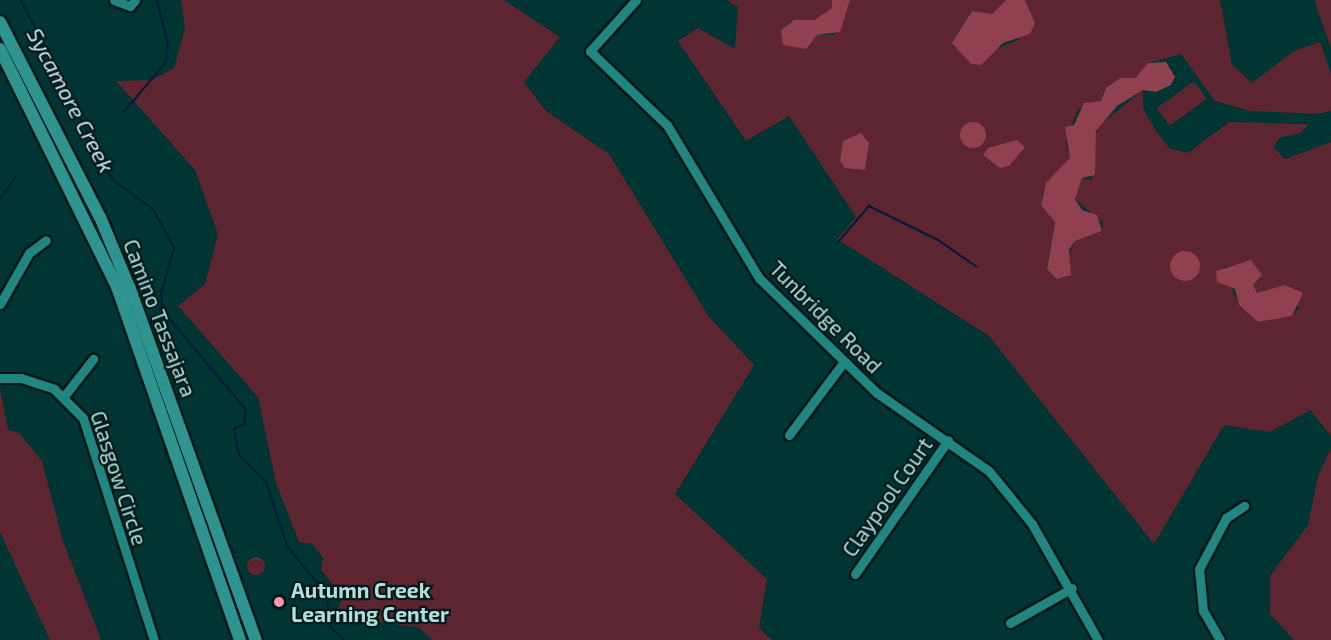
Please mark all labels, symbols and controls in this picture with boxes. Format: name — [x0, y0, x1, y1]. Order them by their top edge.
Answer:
water label: Sycamore Creek — [22, 23, 120, 177]
street label: Camino Tassajara — [118, 235, 202, 401]
street label: Tunbridge Road — [765, 256, 887, 378]
street label: Glasgow Circle — [85, 407, 153, 549]
street label: Claypool Court — [837, 432, 937, 562]
place label: Autumn Creek Learning Center — [291, 577, 449, 627]
marker: Autumn Creek Learning Center — [272, 595, 286, 609]

